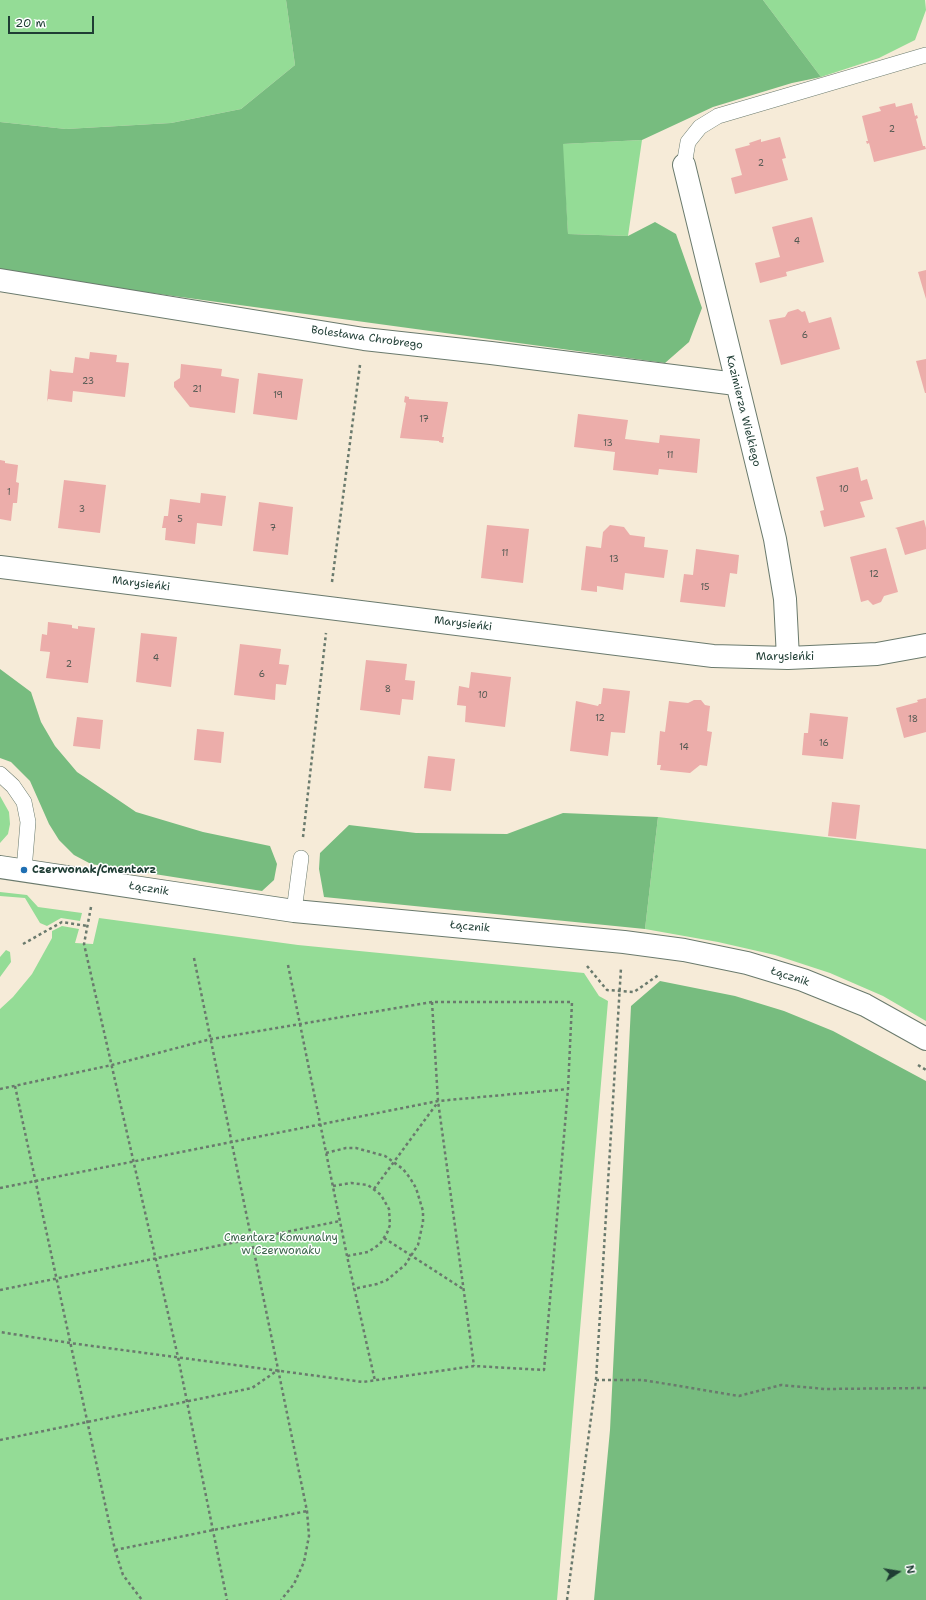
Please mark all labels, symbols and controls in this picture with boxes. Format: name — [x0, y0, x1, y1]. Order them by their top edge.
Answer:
scale bar — [10, 8, 96, 34]
text: 20 m — [15, 15, 46, 31]
house number: 2 — [889, 125, 895, 135]
house number: 2 — [758, 159, 764, 169]
house number: 4 — [794, 237, 800, 247]
street label: Bolesława Chrobrego — [310, 324, 424, 352]
house number: 6 — [802, 331, 808, 341]
street label: Kazimierza Wielkiego — [723, 354, 763, 468]
house number: 23 — [82, 377, 94, 387]
house number: 21 — [192, 385, 202, 395]
house number: 19 — [273, 391, 283, 401]
house number: 17 — [419, 415, 429, 425]
house number: 13 — [603, 439, 613, 449]
house number: 11 — [666, 451, 674, 461]
house number: 10 — [839, 485, 849, 495]
house number: 1 — [7, 488, 11, 498]
house number: 3 — [79, 505, 85, 515]
house number: 5 — [177, 515, 183, 525]
house number: 7 — [270, 524, 276, 534]
house number: 11 — [501, 549, 509, 559]
house number: 13 — [609, 555, 619, 565]
house number: 12 — [869, 570, 879, 580]
street label: Marysieńki — [111, 574, 171, 594]
house number: 15 — [700, 583, 710, 593]
street label: Marysieńki — [433, 614, 493, 634]
street label: Marysieńki — [756, 650, 814, 664]
house number: 4 — [153, 654, 159, 664]
house number: 2 — [66, 660, 72, 670]
house number: 6 — [259, 670, 265, 680]
house number: 8 — [385, 685, 391, 695]
house number: 10 — [478, 691, 488, 701]
house number: 12 — [595, 714, 605, 724]
house number: 18 — [908, 715, 918, 725]
house number: 16 — [819, 739, 829, 749]
house number: 14 — [679, 743, 689, 753]
place label: Czerwonak/Cmentarz — [32, 863, 156, 877]
marker: Czerwonak/Cmentarz — [19, 865, 29, 875]
street label: Łącznik — [128, 879, 170, 899]
street label: Łącznik — [449, 919, 491, 935]
street label: Łącznik — [769, 964, 811, 990]
park label: Cmentarz Komunalny w Czerwonaku — [224, 1231, 338, 1257]
north arrow — [878, 1552, 918, 1592]
text: N — [902, 1564, 918, 1575]

